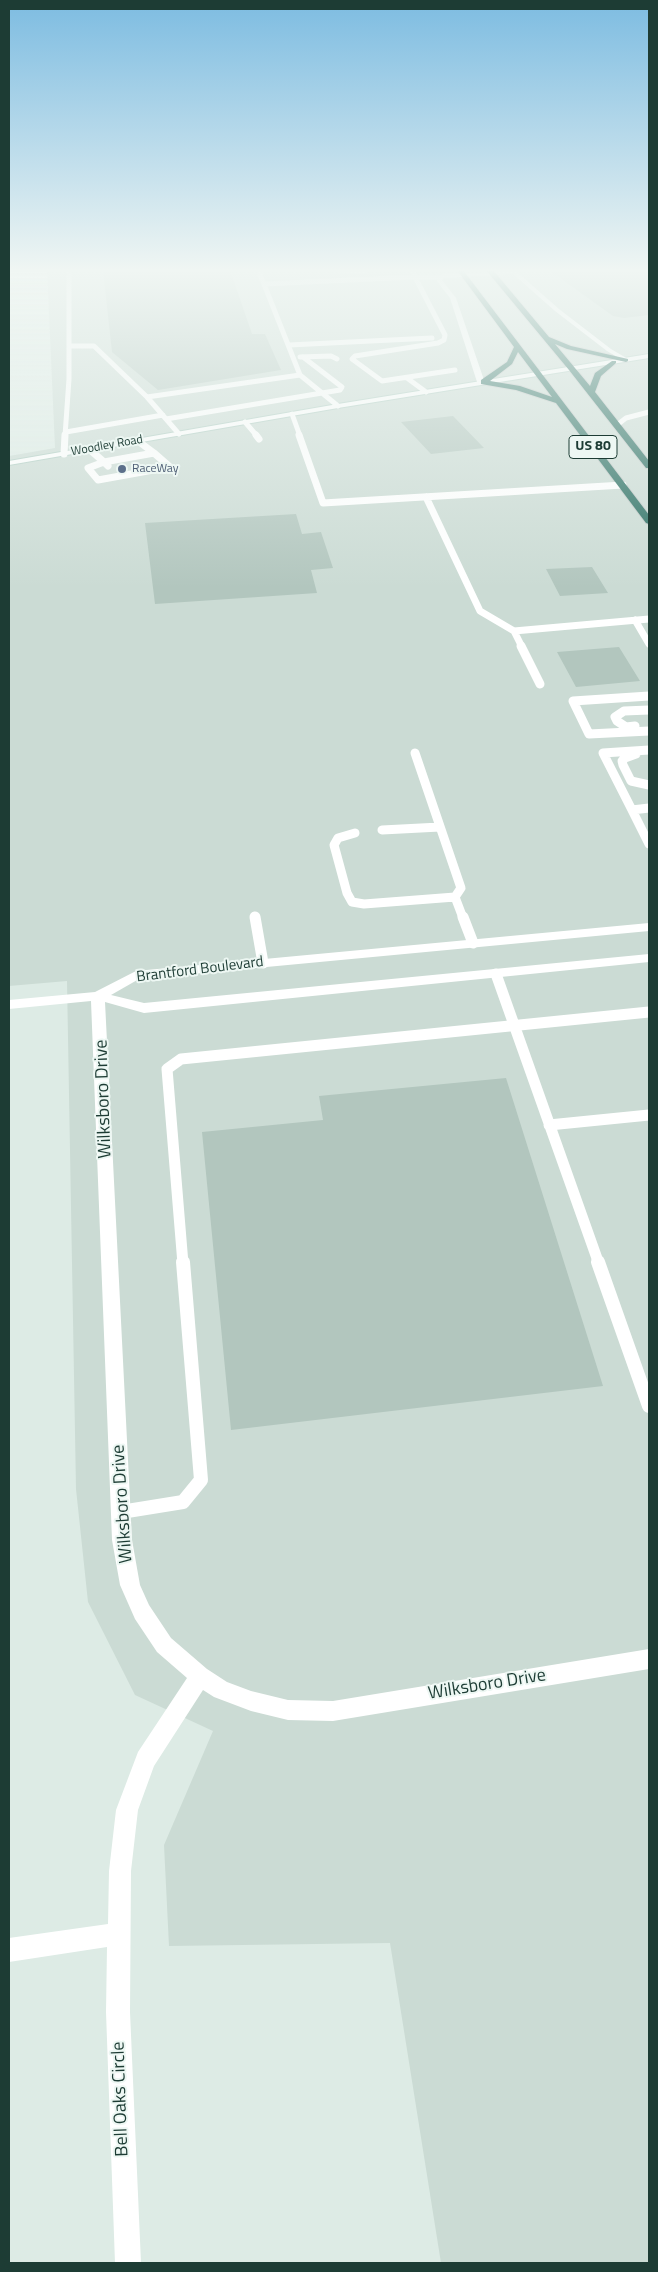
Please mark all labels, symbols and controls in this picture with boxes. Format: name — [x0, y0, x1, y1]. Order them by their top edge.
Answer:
street label: Woodley Road — [70, 433, 144, 459]
road number: US 80 — [569, 436, 617, 458]
place label: RaceWay — [132, 462, 179, 476]
marker: RaceWay — [116, 463, 128, 475]
street label: Brantford Boulevard — [135, 953, 265, 987]
street label: Wilksboro Drive — [91, 1039, 117, 1159]
street label: Wilksboro Drive — [108, 1444, 138, 1564]
street label: Wilksboro Drive — [427, 1665, 547, 1705]
street label: Bell Oaks Circle — [108, 2041, 134, 2157]

